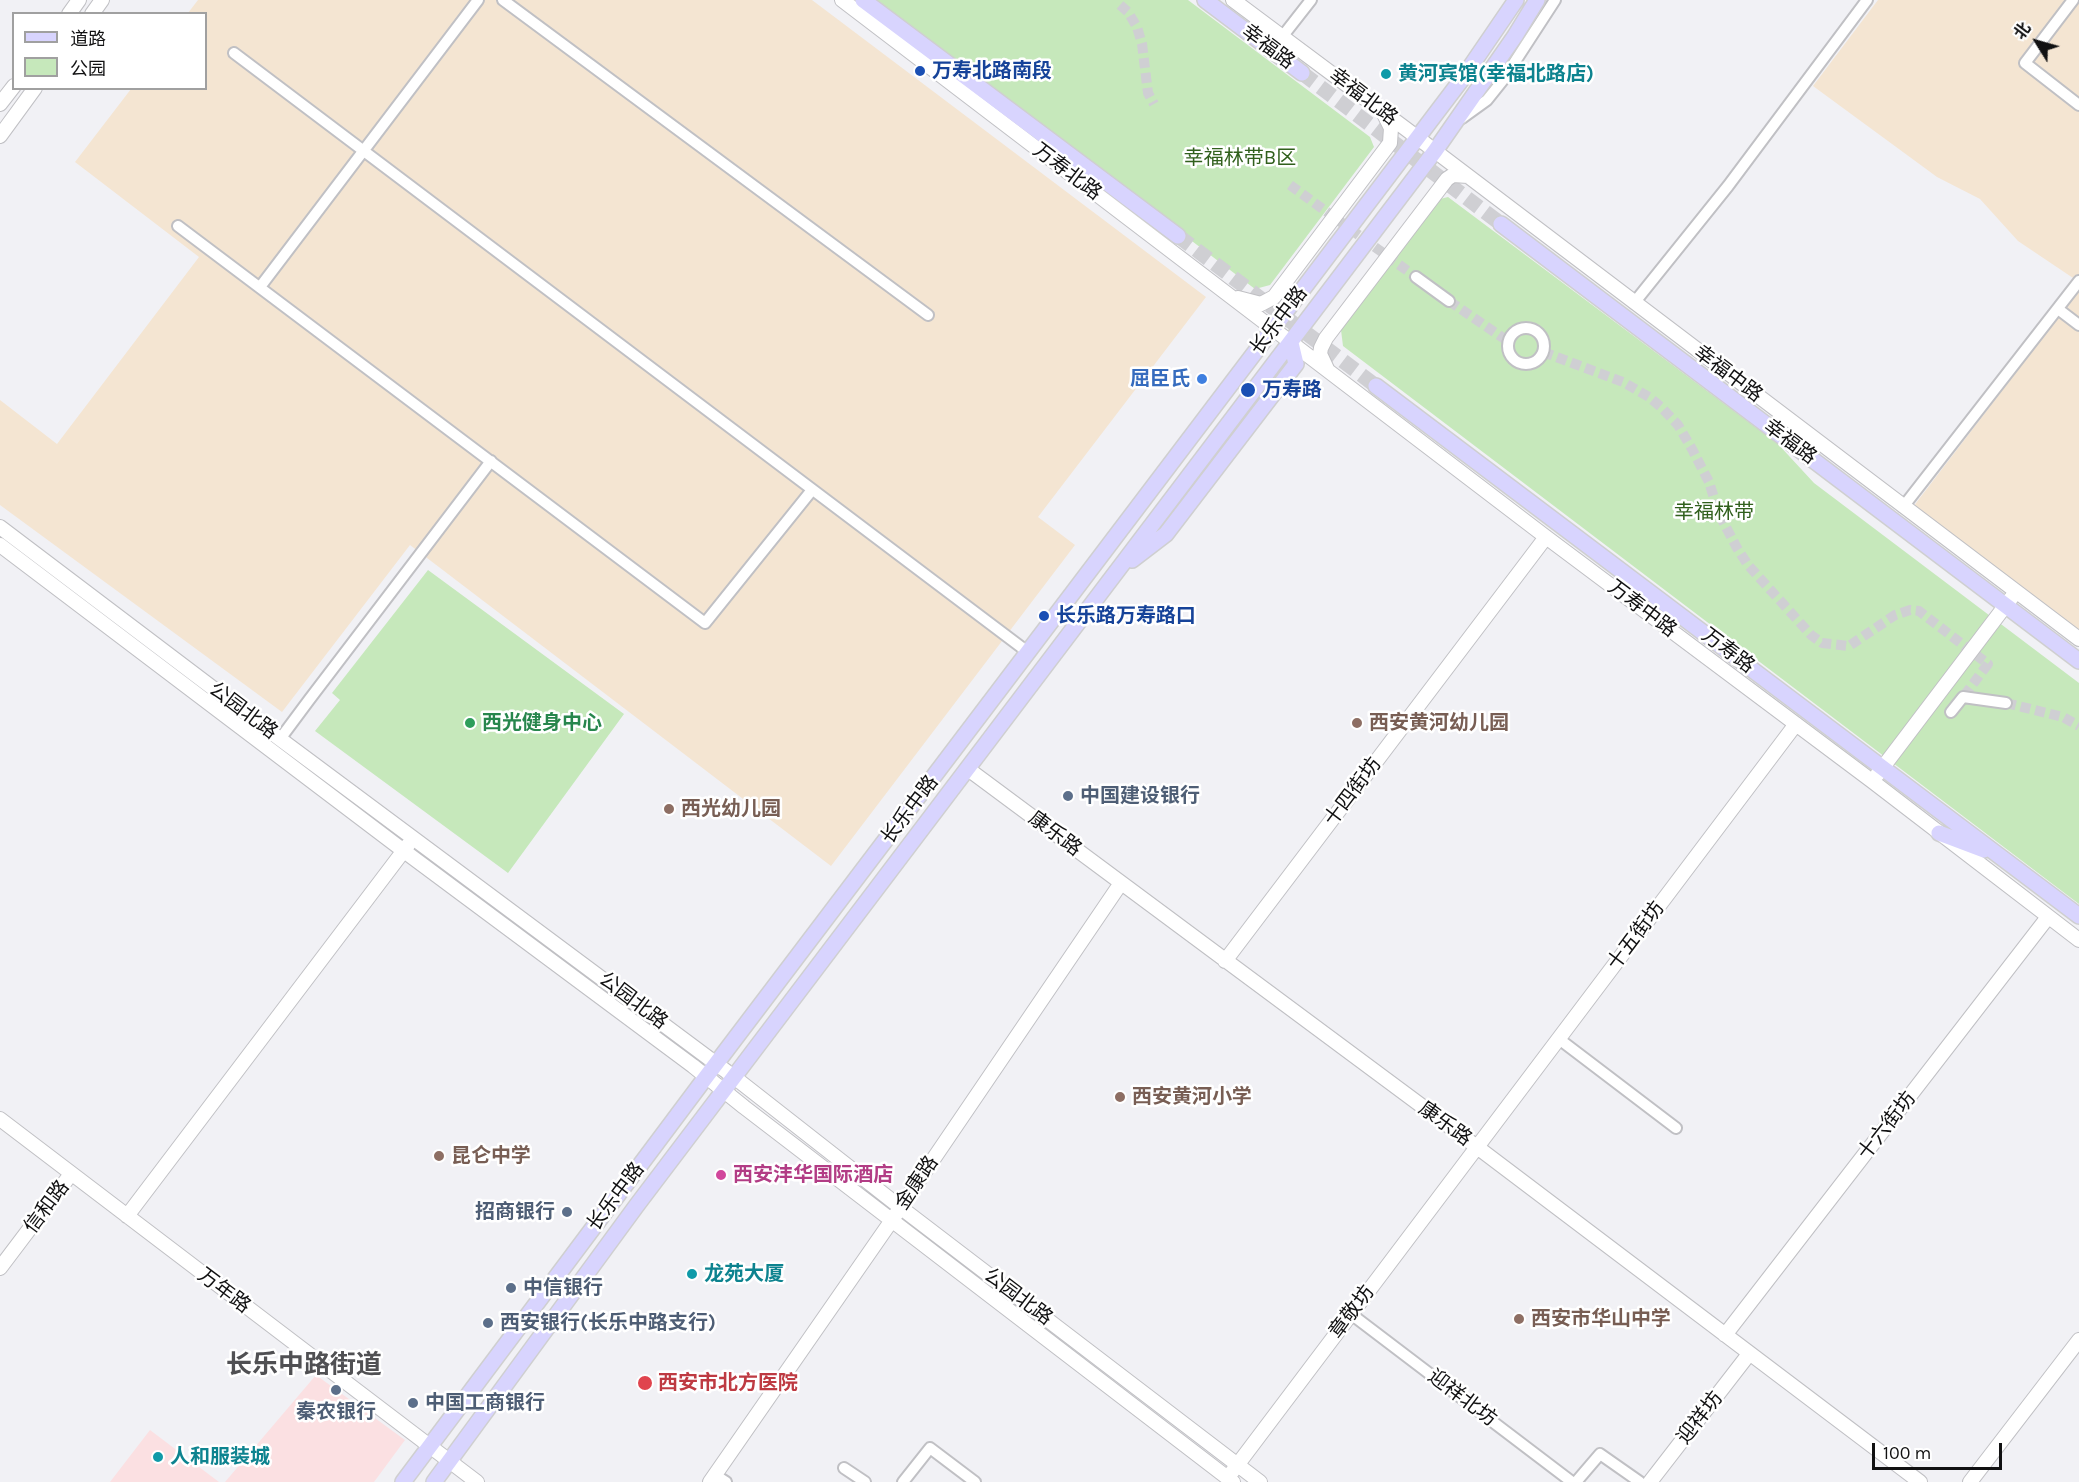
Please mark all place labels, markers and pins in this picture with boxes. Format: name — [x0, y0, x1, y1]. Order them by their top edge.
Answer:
place label: 万寿北路南段 — [932, 59, 1052, 83]
place label: 黄河宾馆(幸福北路店) — [1398, 62, 1594, 86]
marker: 万寿北路南段 — [913, 64, 927, 78]
marker: 黄河宾馆(幸福北路店) — [1379, 67, 1393, 81]
place label: 屈臣氏 — [1130, 367, 1190, 391]
marker: 屈臣氏 — [1195, 372, 1209, 386]
place label: 万寿路 — [1262, 378, 1322, 402]
marker: 万寿路 — [1239, 381, 1257, 399]
place label: 长乐路万寿路口 — [1056, 604, 1196, 628]
marker: 长乐路万寿路口 — [1037, 609, 1051, 623]
place label: 西光健身中心 — [482, 711, 602, 735]
place label: 西安黄河幼儿园 — [1369, 711, 1509, 735]
marker: 西光健身中心 — [463, 716, 477, 730]
marker: 西安黄河幼儿园 — [1350, 716, 1364, 730]
place label: 中国建设银行 — [1080, 784, 1200, 808]
marker: 中国建设银行 — [1061, 789, 1075, 803]
place label: 西光幼儿园 — [681, 797, 781, 821]
marker: 西光幼儿园 — [662, 802, 676, 816]
place label: 西安黄河小学 — [1132, 1085, 1252, 1109]
marker: 西安黄河小学 — [1113, 1090, 1127, 1104]
place label: 昆仑中学 — [451, 1144, 531, 1168]
marker: 昆仑中学 — [432, 1149, 446, 1163]
place label: 西安沣华国际酒店 — [733, 1163, 893, 1187]
marker: 西安沣华国际酒店 — [714, 1168, 728, 1182]
place label: 招商银行 — [475, 1200, 555, 1224]
marker: 招商银行 — [560, 1205, 574, 1219]
place label: 龙苑大厦 — [704, 1262, 784, 1286]
marker: 龙苑大厦 — [685, 1267, 699, 1281]
place label: 中信银行 — [523, 1276, 603, 1300]
marker: 中信银行 — [504, 1281, 518, 1295]
place label: 西安市华山中学 — [1531, 1307, 1671, 1331]
place label: 西安银行(长乐中路支行) — [500, 1311, 716, 1335]
marker: 西安市华山中学 — [1512, 1312, 1526, 1326]
marker: 西安银行(长乐中路支行) — [481, 1316, 495, 1330]
place label: 西安市北方医院 — [658, 1371, 798, 1395]
marker: 西安市北方医院 — [636, 1374, 654, 1392]
marker: 秦农银行 — [329, 1383, 343, 1397]
place label: 中国工商银行 — [425, 1391, 545, 1415]
marker: 中国工商银行 — [406, 1396, 420, 1410]
place label: 秦农银行 — [296, 1400, 376, 1424]
place label: 人和服装城 — [170, 1445, 270, 1469]
marker: 人和服装城 — [151, 1450, 165, 1464]

